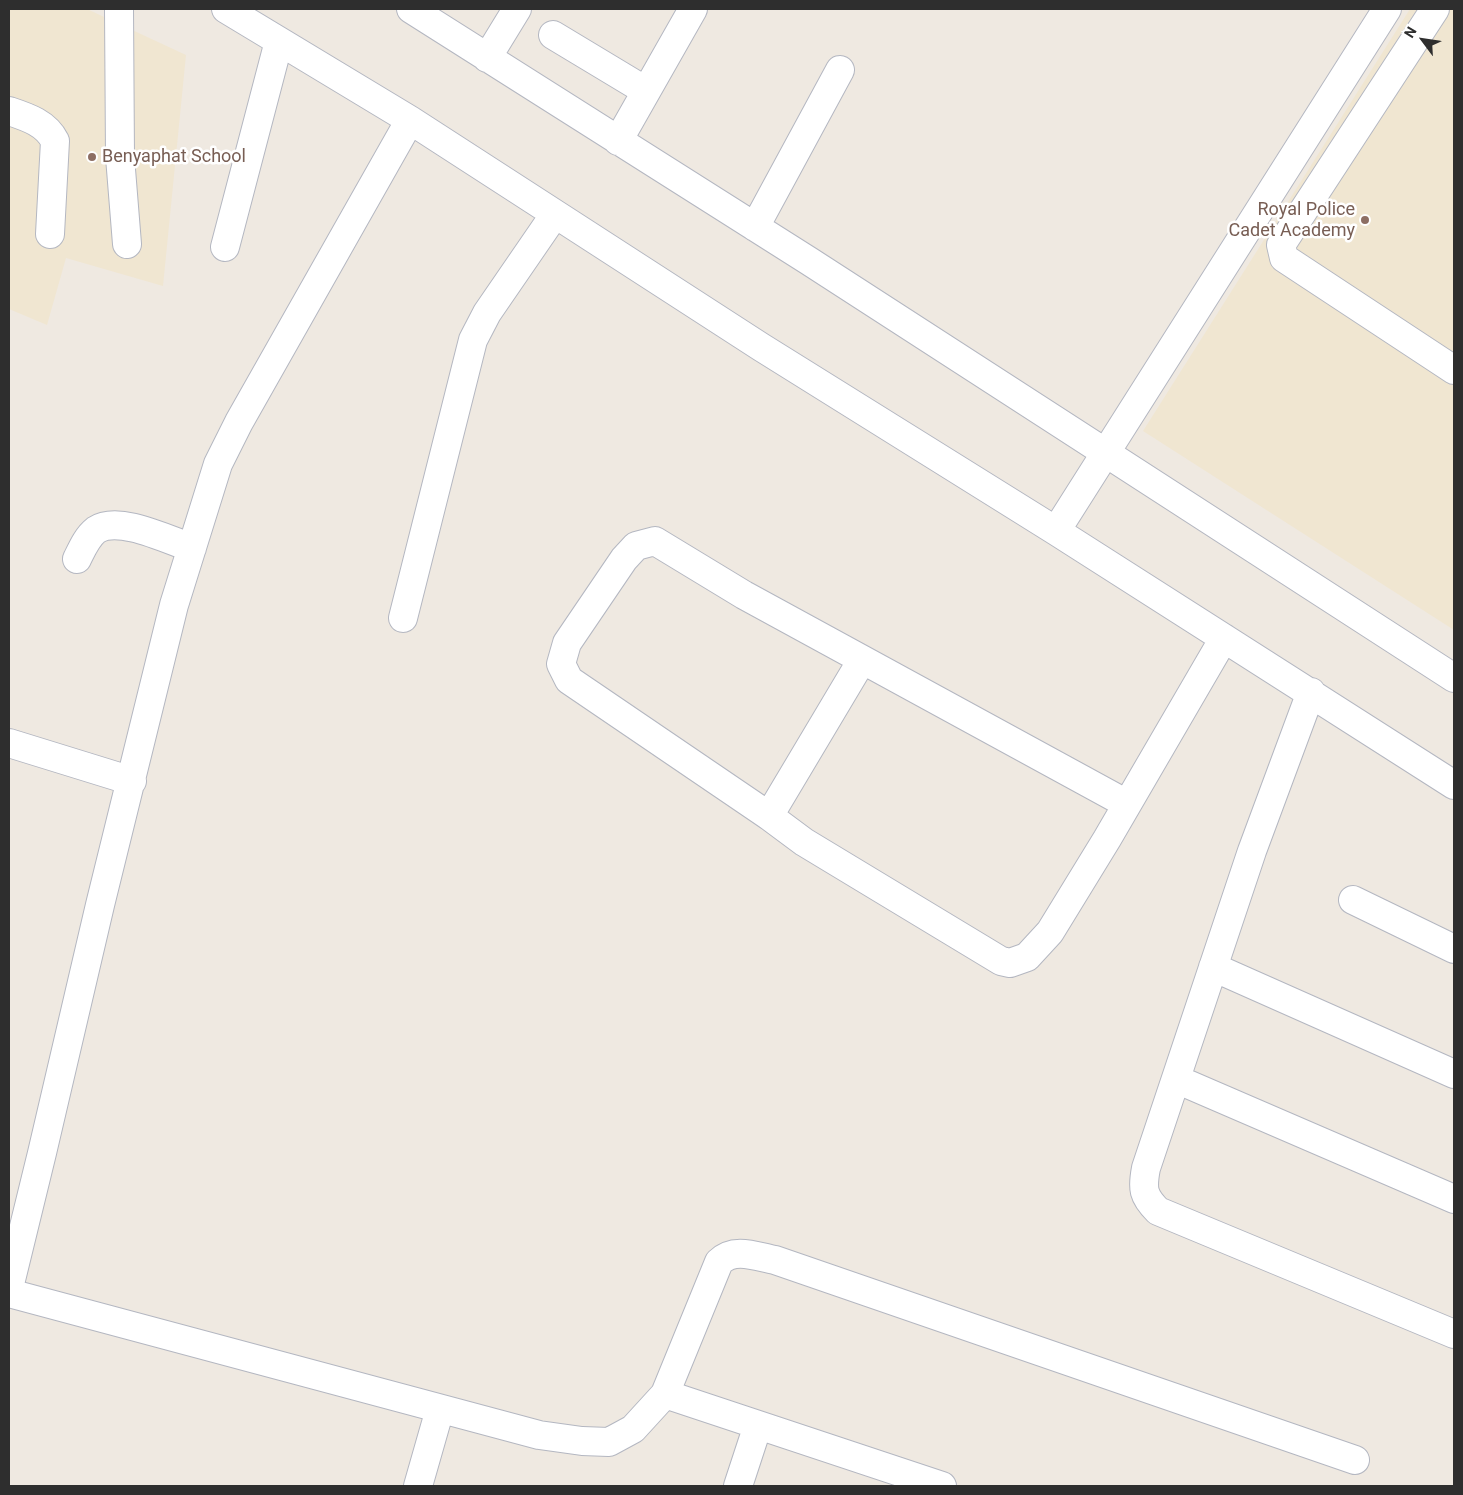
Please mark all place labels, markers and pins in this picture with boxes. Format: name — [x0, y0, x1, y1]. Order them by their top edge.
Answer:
place label: Benyaphat School — [102, 146, 246, 168]
marker: Benyaphat School — [86, 151, 98, 163]
place label: Royal Police Cadet Academy — [1228, 199, 1355, 242]
marker: Royal Police Cadet Academy — [1359, 214, 1371, 226]

